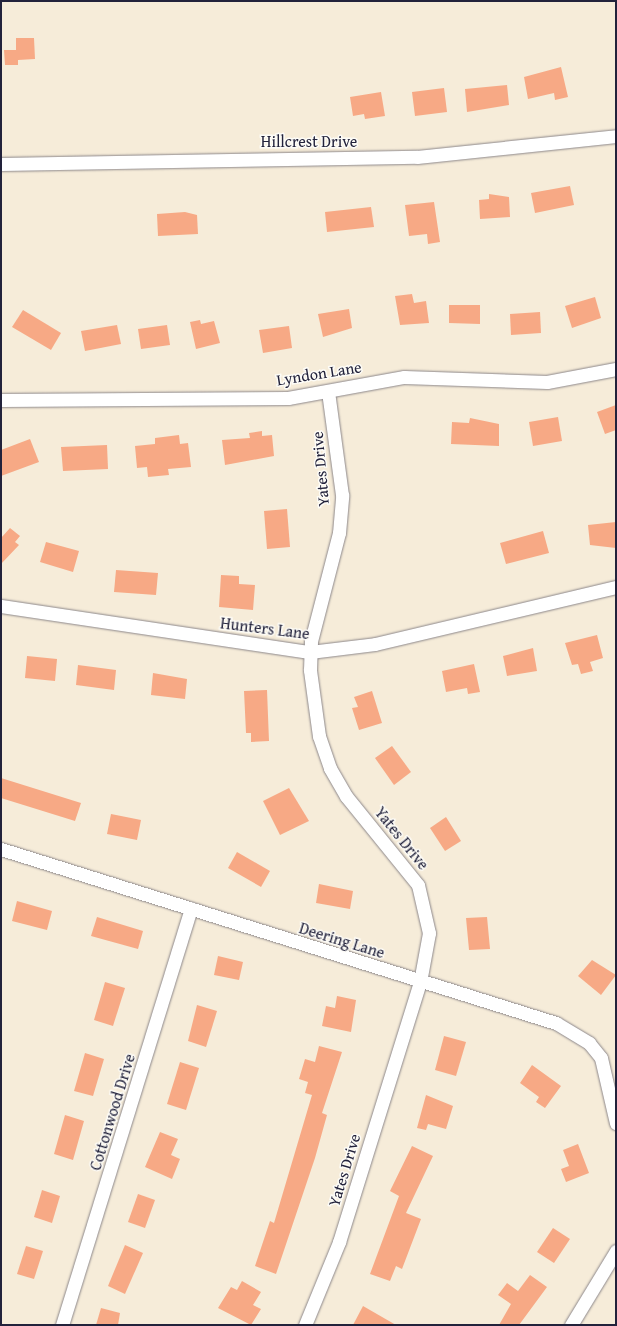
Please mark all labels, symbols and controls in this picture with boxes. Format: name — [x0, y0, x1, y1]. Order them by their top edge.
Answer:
street label: Hillcrest Drive — [261, 131, 357, 151]
street label: Lyndon Lane — [275, 357, 363, 389]
street label: Yates Drive — [307, 431, 333, 507]
street label: Hunters Lane — [219, 613, 311, 643]
street label: Yates Drive — [371, 803, 433, 873]
street label: Deering Lane — [297, 918, 387, 962]
street label: Cottonwood Drive — [85, 1051, 139, 1173]
street label: Yates Drive — [324, 1131, 364, 1209]

